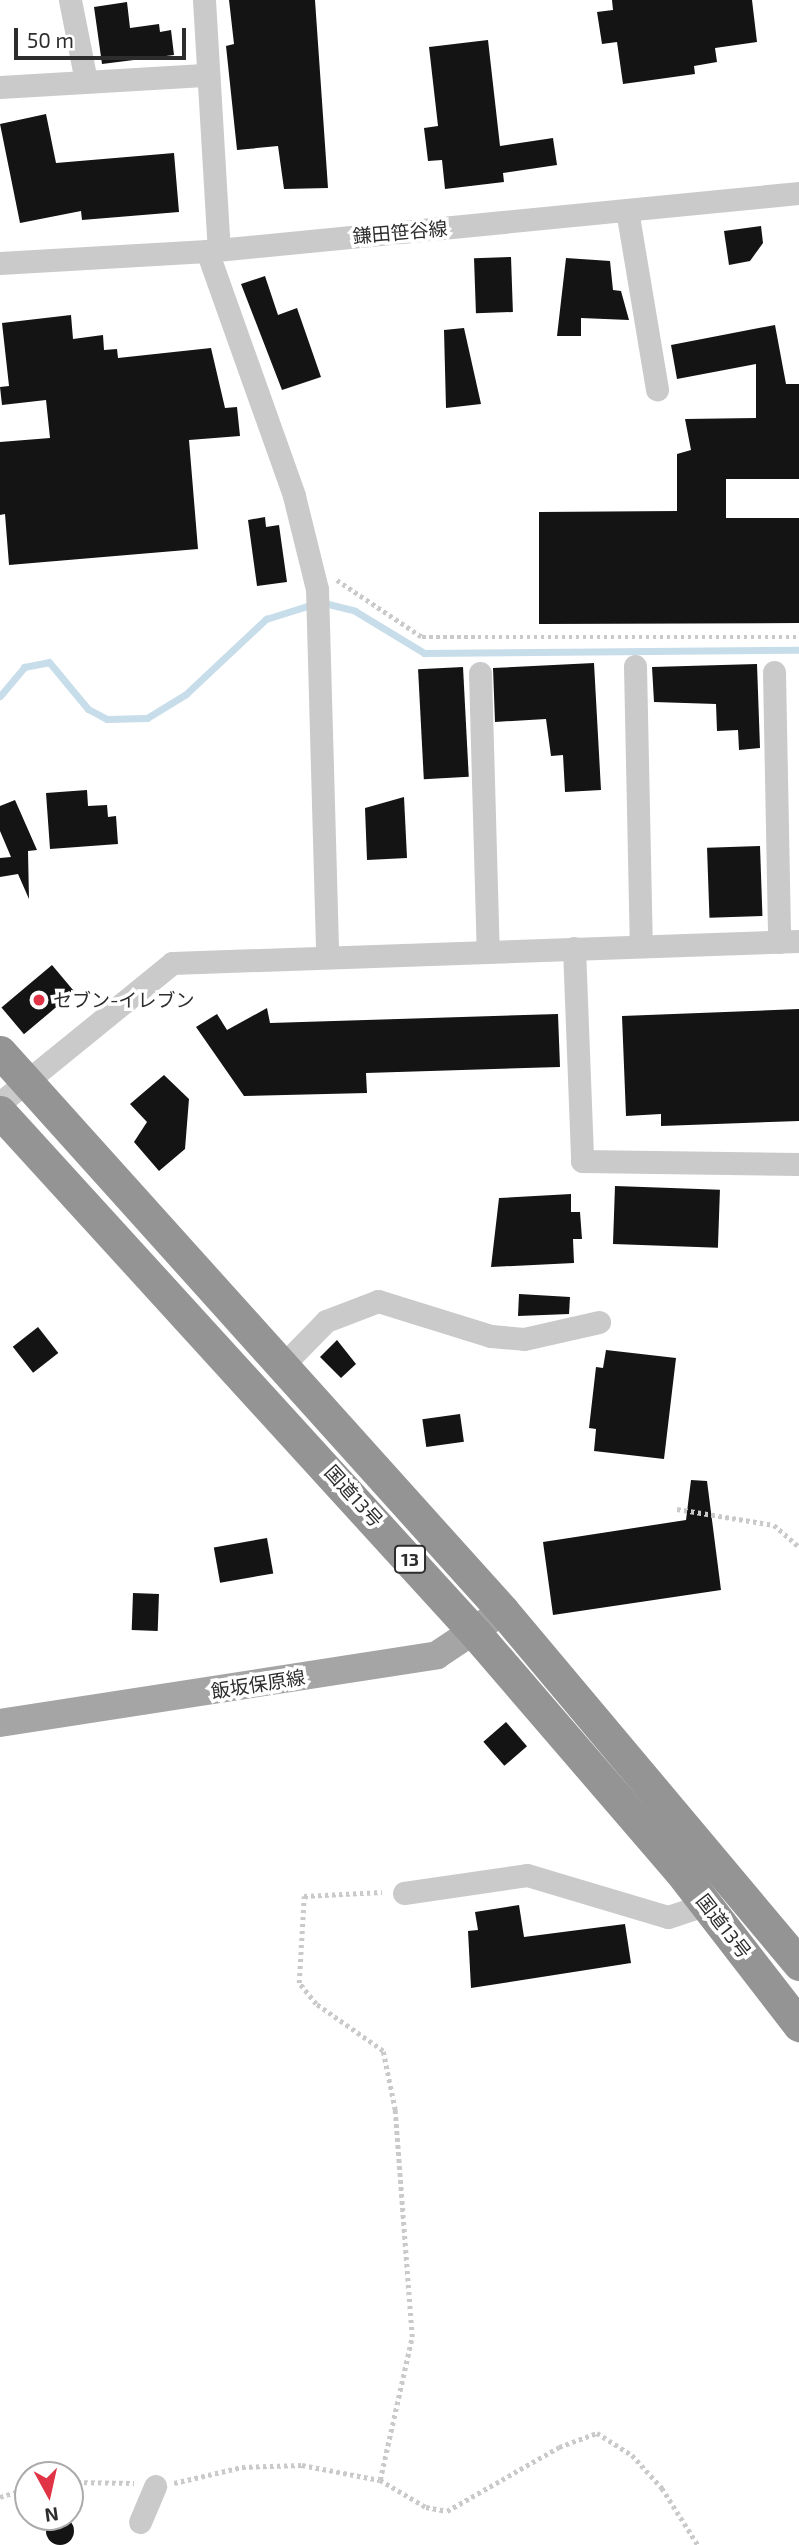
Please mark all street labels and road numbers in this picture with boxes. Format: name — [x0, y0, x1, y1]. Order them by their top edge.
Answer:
street label: 鎌田笹谷線 — [352, 217, 448, 247]
street label: 国道13号 — [320, 1460, 388, 1532]
road number: 13 — [392, 1544, 428, 1574]
street label: 飯坂保原線 — [209, 1665, 307, 1703]
street label: 国道13号 — [692, 1889, 756, 1963]

